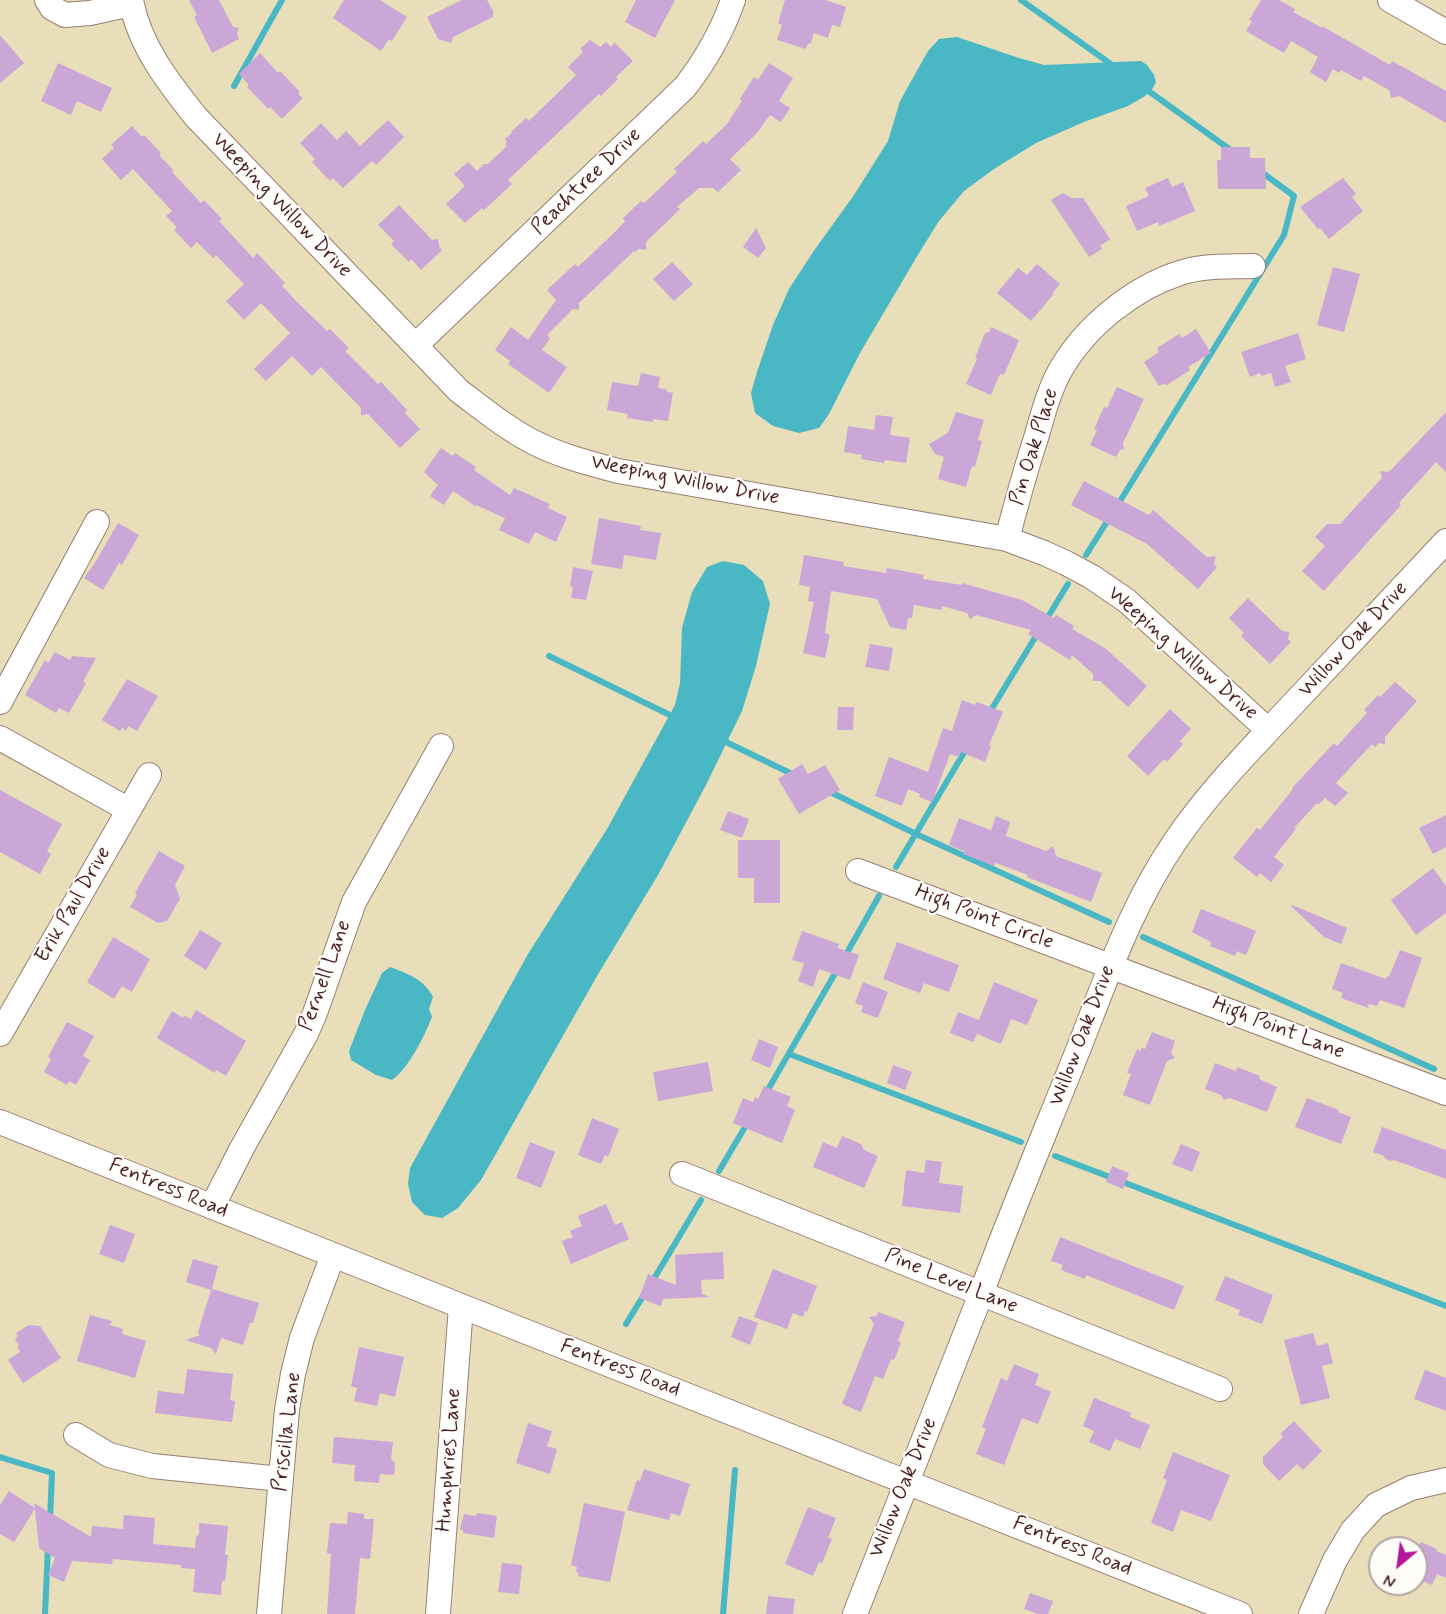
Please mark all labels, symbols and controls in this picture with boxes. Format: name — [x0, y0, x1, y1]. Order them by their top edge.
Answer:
street label: Peachtree Drive — [527, 123, 647, 241]
street label: Weeping Willow Drive — [205, 128, 357, 284]
street label: Pin Oak Place — [1005, 385, 1065, 509]
street label: Weeping Willow Drive — [589, 450, 781, 512]
street label: Willow Oak Drive — [1294, 577, 1414, 703]
street label: Weeping Willow Drive — [1102, 582, 1262, 726]
street label: Erik Paul Drive — [31, 842, 117, 968]
street label: High Point Circle — [911, 880, 1057, 956]
street label: Pernell Lane — [294, 917, 358, 1035]
street label: Willow Oak Drive — [1045, 962, 1121, 1110]
street label: High Point Lane — [1208, 992, 1348, 1066]
street label: Fentress Road — [105, 1154, 231, 1224]
street label: Pine Level Lane — [881, 1244, 1021, 1320]
street label: Fentress Road — [556, 1335, 684, 1403]
street label: Priscilla Lane — [268, 1371, 308, 1493]
street label: Humphries Lane — [432, 1387, 468, 1533]
street label: Willow Oak Drive — [864, 1414, 944, 1562]
street label: Fentress Road — [1009, 1512, 1135, 1582]
north arrow — [1368, 1536, 1428, 1596]
text: N — [1380, 1569, 1400, 1592]

